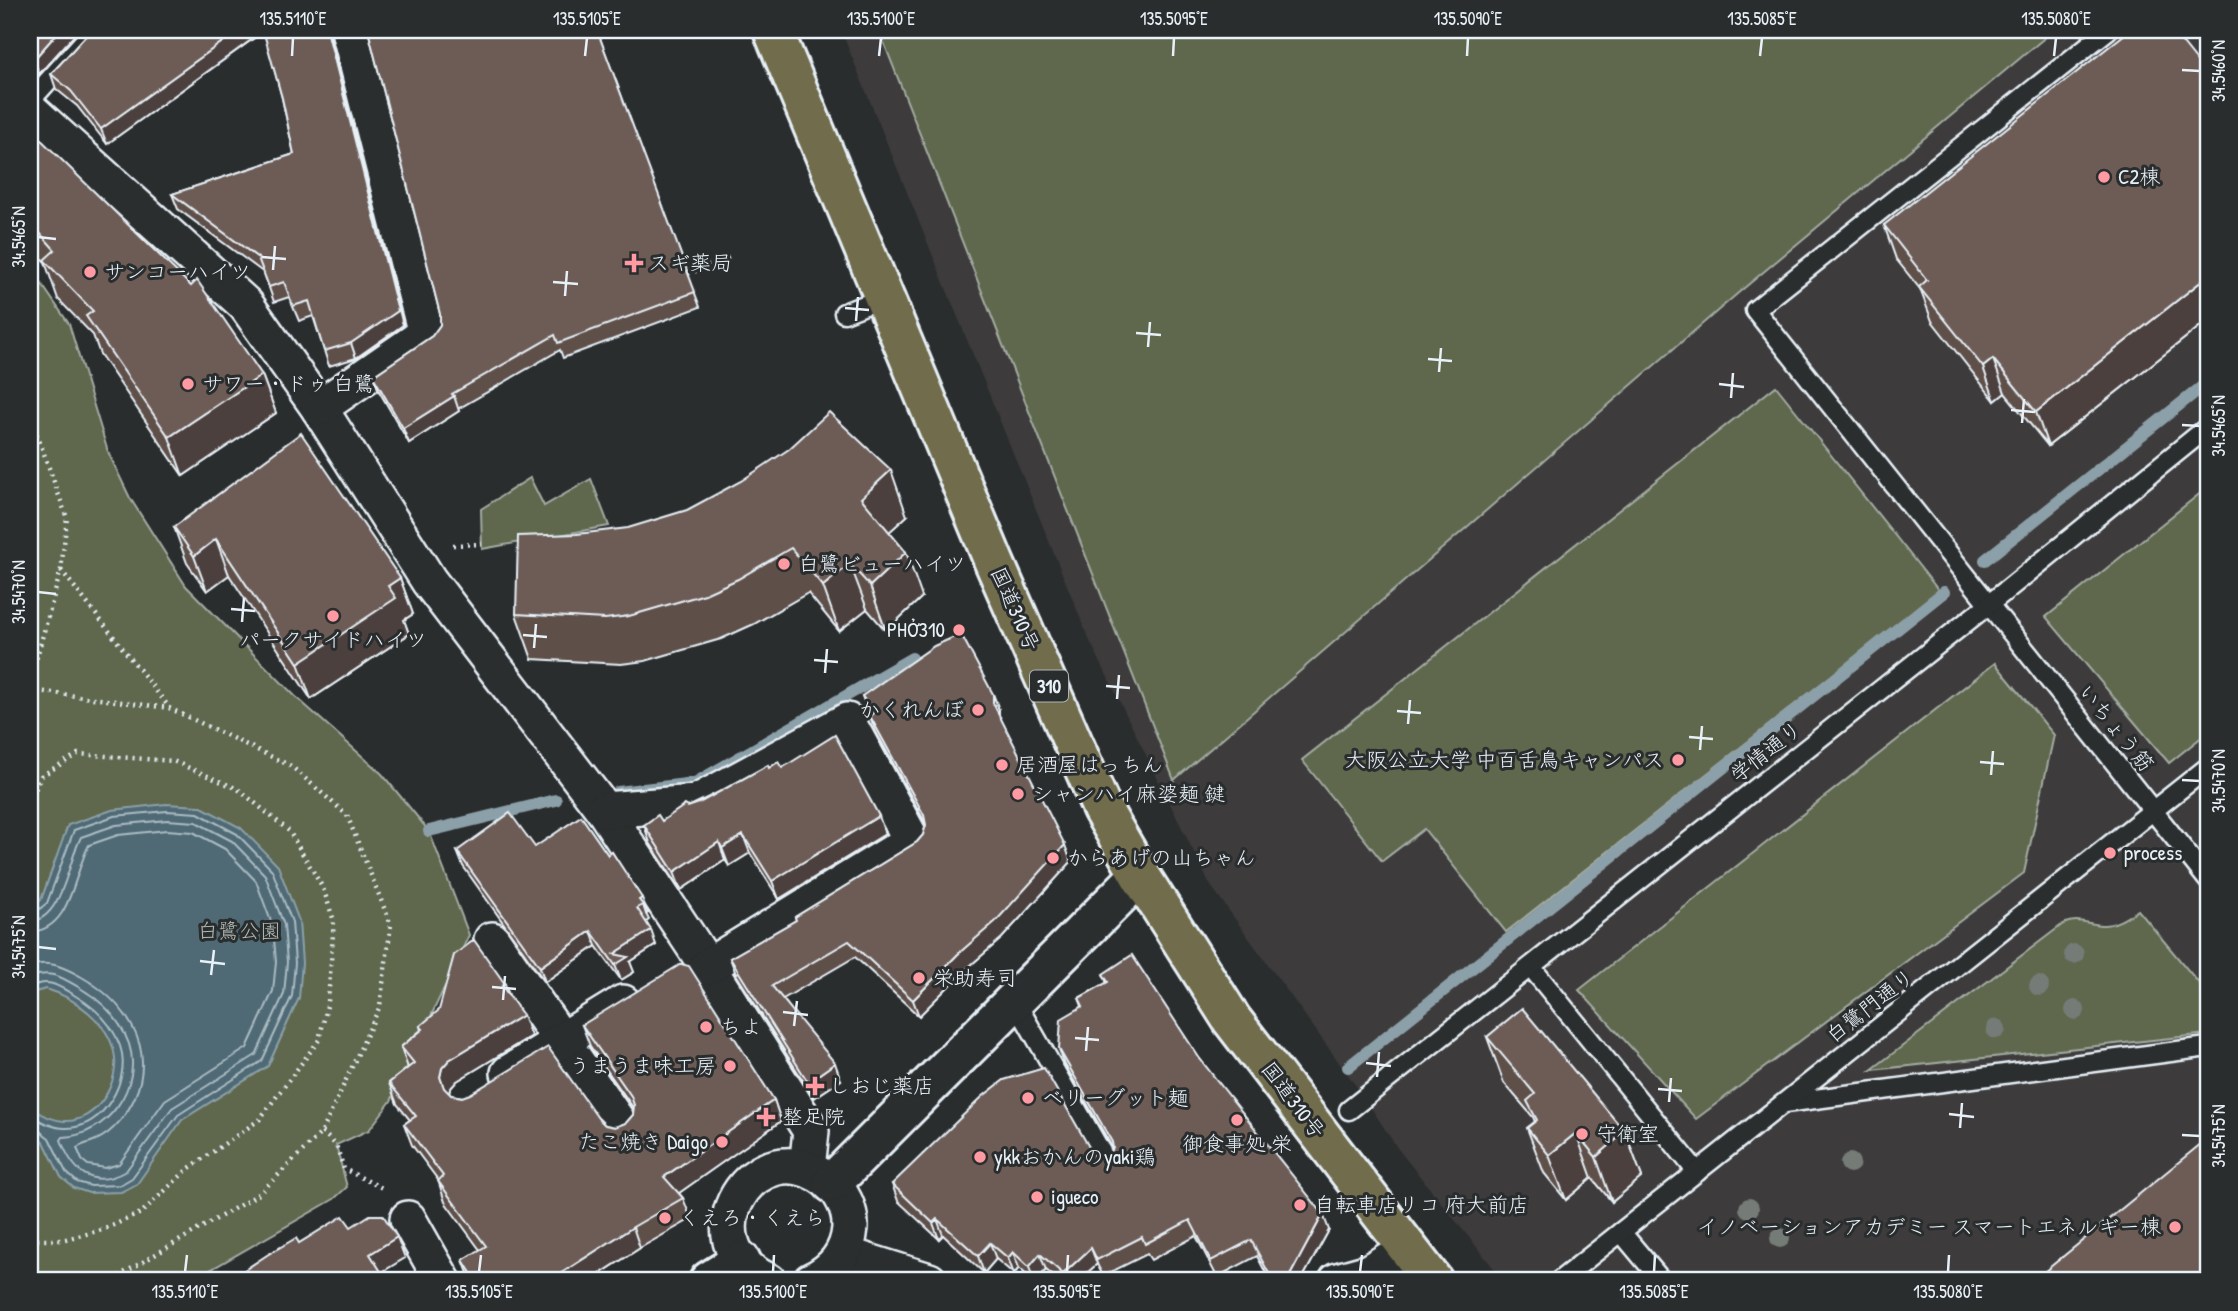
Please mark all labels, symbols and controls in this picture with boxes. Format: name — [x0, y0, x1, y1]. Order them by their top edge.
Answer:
text: 135.5110°E — [260, 6, 327, 31]
text: 135.5105°E — [553, 6, 621, 31]
text: 135.5100°E — [847, 6, 915, 31]
text: 135.5095°E — [1140, 6, 1208, 31]
text: 135.5090°E — [1434, 6, 1502, 31]
text: 135.5085°E — [1727, 6, 1797, 31]
text: 135.5080°E — [2021, 6, 2091, 31]
text: 34.5460°N — [2206, 40, 2231, 102]
place label: C2棟 — [2118, 162, 2160, 191]
marker: C2棟 — [2096, 169, 2112, 185]
text: 34.5465°N — [6, 206, 31, 268]
place label: スギ薬局 — [648, 248, 732, 277]
marker: スギ薬局 — [626, 255, 642, 271]
place label: サンコーハイツ — [104, 257, 251, 286]
marker: サンコーハイツ — [82, 264, 98, 280]
place label: サワー・ドゥ 白鷺 — [202, 369, 375, 398]
marker: サワー・ドゥ 白鷺 — [180, 376, 196, 392]
text: 34.5465°N — [2206, 395, 2231, 457]
place label: 白鷺ビューハイツ — [798, 549, 966, 578]
marker: 白鷺ビューハイツ — [776, 556, 792, 572]
text: 34.5470°N — [6, 560, 31, 624]
street label: 国道310号 — [984, 562, 1047, 656]
marker: パークサイドハイツ — [325, 608, 341, 624]
place label: PHỞ310 — [887, 615, 945, 644]
marker: PHỞ310 — [951, 622, 967, 638]
place label: パークサイドハイツ — [239, 625, 427, 654]
road number: 310 — [1030, 670, 1068, 702]
street label: いちょう筋 — [2072, 678, 2161, 778]
place label: かくれんぼ — [859, 695, 964, 724]
marker: かくれんぼ — [970, 702, 986, 718]
street label: 学情通り — [1724, 714, 1808, 789]
place label: 大阪公立大学 中百舌鳥キャンパス — [1345, 745, 1664, 774]
text: 34.5470°N — [2206, 749, 2231, 813]
place label: 居酒屋はっちん — [1016, 750, 1163, 779]
marker: 大阪公立大学 中百舌鳥キャンパス — [1670, 752, 1686, 768]
marker: 居酒屋はっちん — [994, 757, 1010, 773]
place label: シャンハイ麻婆麺 鍵 — [1032, 779, 1225, 808]
marker: シャンハイ麻婆麺 鍵 — [1010, 786, 1026, 802]
place label: process — [2124, 838, 2182, 867]
place label: からあげの山ちゃん — [1067, 843, 1256, 872]
marker: process — [2102, 845, 2118, 861]
marker: からあげの山ちゃん — [1045, 850, 1061, 866]
text: 34.5475°N — [6, 915, 31, 979]
park label: 白鷺公園 — [197, 916, 281, 945]
street label: 白鷺門通り — [1819, 962, 1920, 1049]
place label: 栄助寿司 — [933, 963, 1017, 992]
marker: 栄助寿司 — [911, 970, 927, 986]
place label: ちよ — [720, 1012, 762, 1041]
marker: ちよ — [698, 1019, 714, 1035]
place label: うまうま味工房 — [569, 1051, 716, 1080]
street label: 国道310号 — [1255, 1055, 1332, 1144]
marker: うまうま味工房 — [722, 1058, 738, 1074]
place label: しおじ薬店 — [829, 1071, 934, 1100]
marker: しおじ薬店 — [807, 1078, 823, 1094]
place label: ベリーグット麺 — [1042, 1083, 1189, 1112]
marker: ベリーグット麺 — [1020, 1090, 1036, 1106]
place label: 整足院 — [782, 1102, 845, 1131]
text: 34.5475°N — [2206, 1104, 2231, 1168]
marker: 整足院 — [756, 1107, 776, 1127]
marker: 御食事処 栄 — [1229, 1112, 1245, 1128]
place label: 守衛室 — [1596, 1119, 1659, 1148]
marker: 守衛室 — [1574, 1126, 1590, 1142]
place label: たこ焼き Daigo — [578, 1127, 708, 1156]
place label: 御食事処 栄 — [1182, 1129, 1292, 1158]
marker: たこ焼き Daigo — [714, 1134, 730, 1150]
place label: ykkおかんのyaki鶏 — [994, 1142, 1155, 1171]
marker: ykkおかんのyaki鶏 — [972, 1149, 988, 1165]
place label: igueco — [1051, 1182, 1098, 1211]
marker: igueco — [1029, 1189, 1045, 1205]
place label: 自転車店リコ 府大前店 — [1314, 1190, 1529, 1219]
marker: 自転車店リコ 府大前店 — [1292, 1197, 1308, 1213]
place label: くえろ・くえら — [679, 1203, 826, 1232]
marker: くえろ・くえら — [657, 1210, 673, 1226]
place label: イノベーションアカデミー スマートエネルギー棟 — [1696, 1212, 2161, 1241]
marker: イノベーションアカデミー スマートエネルギー棟 — [2167, 1219, 2183, 1235]
text: 135.5110°E — [152, 1279, 219, 1304]
text: 135.5105°E — [445, 1279, 513, 1304]
text: 135.5100°E — [739, 1279, 807, 1304]
text: 135.5095°E — [1033, 1279, 1101, 1304]
text: 135.5090°E — [1326, 1279, 1394, 1304]
text: 135.5085°E — [1619, 1279, 1689, 1304]
text: 135.5080°E — [1913, 1279, 1983, 1304]

